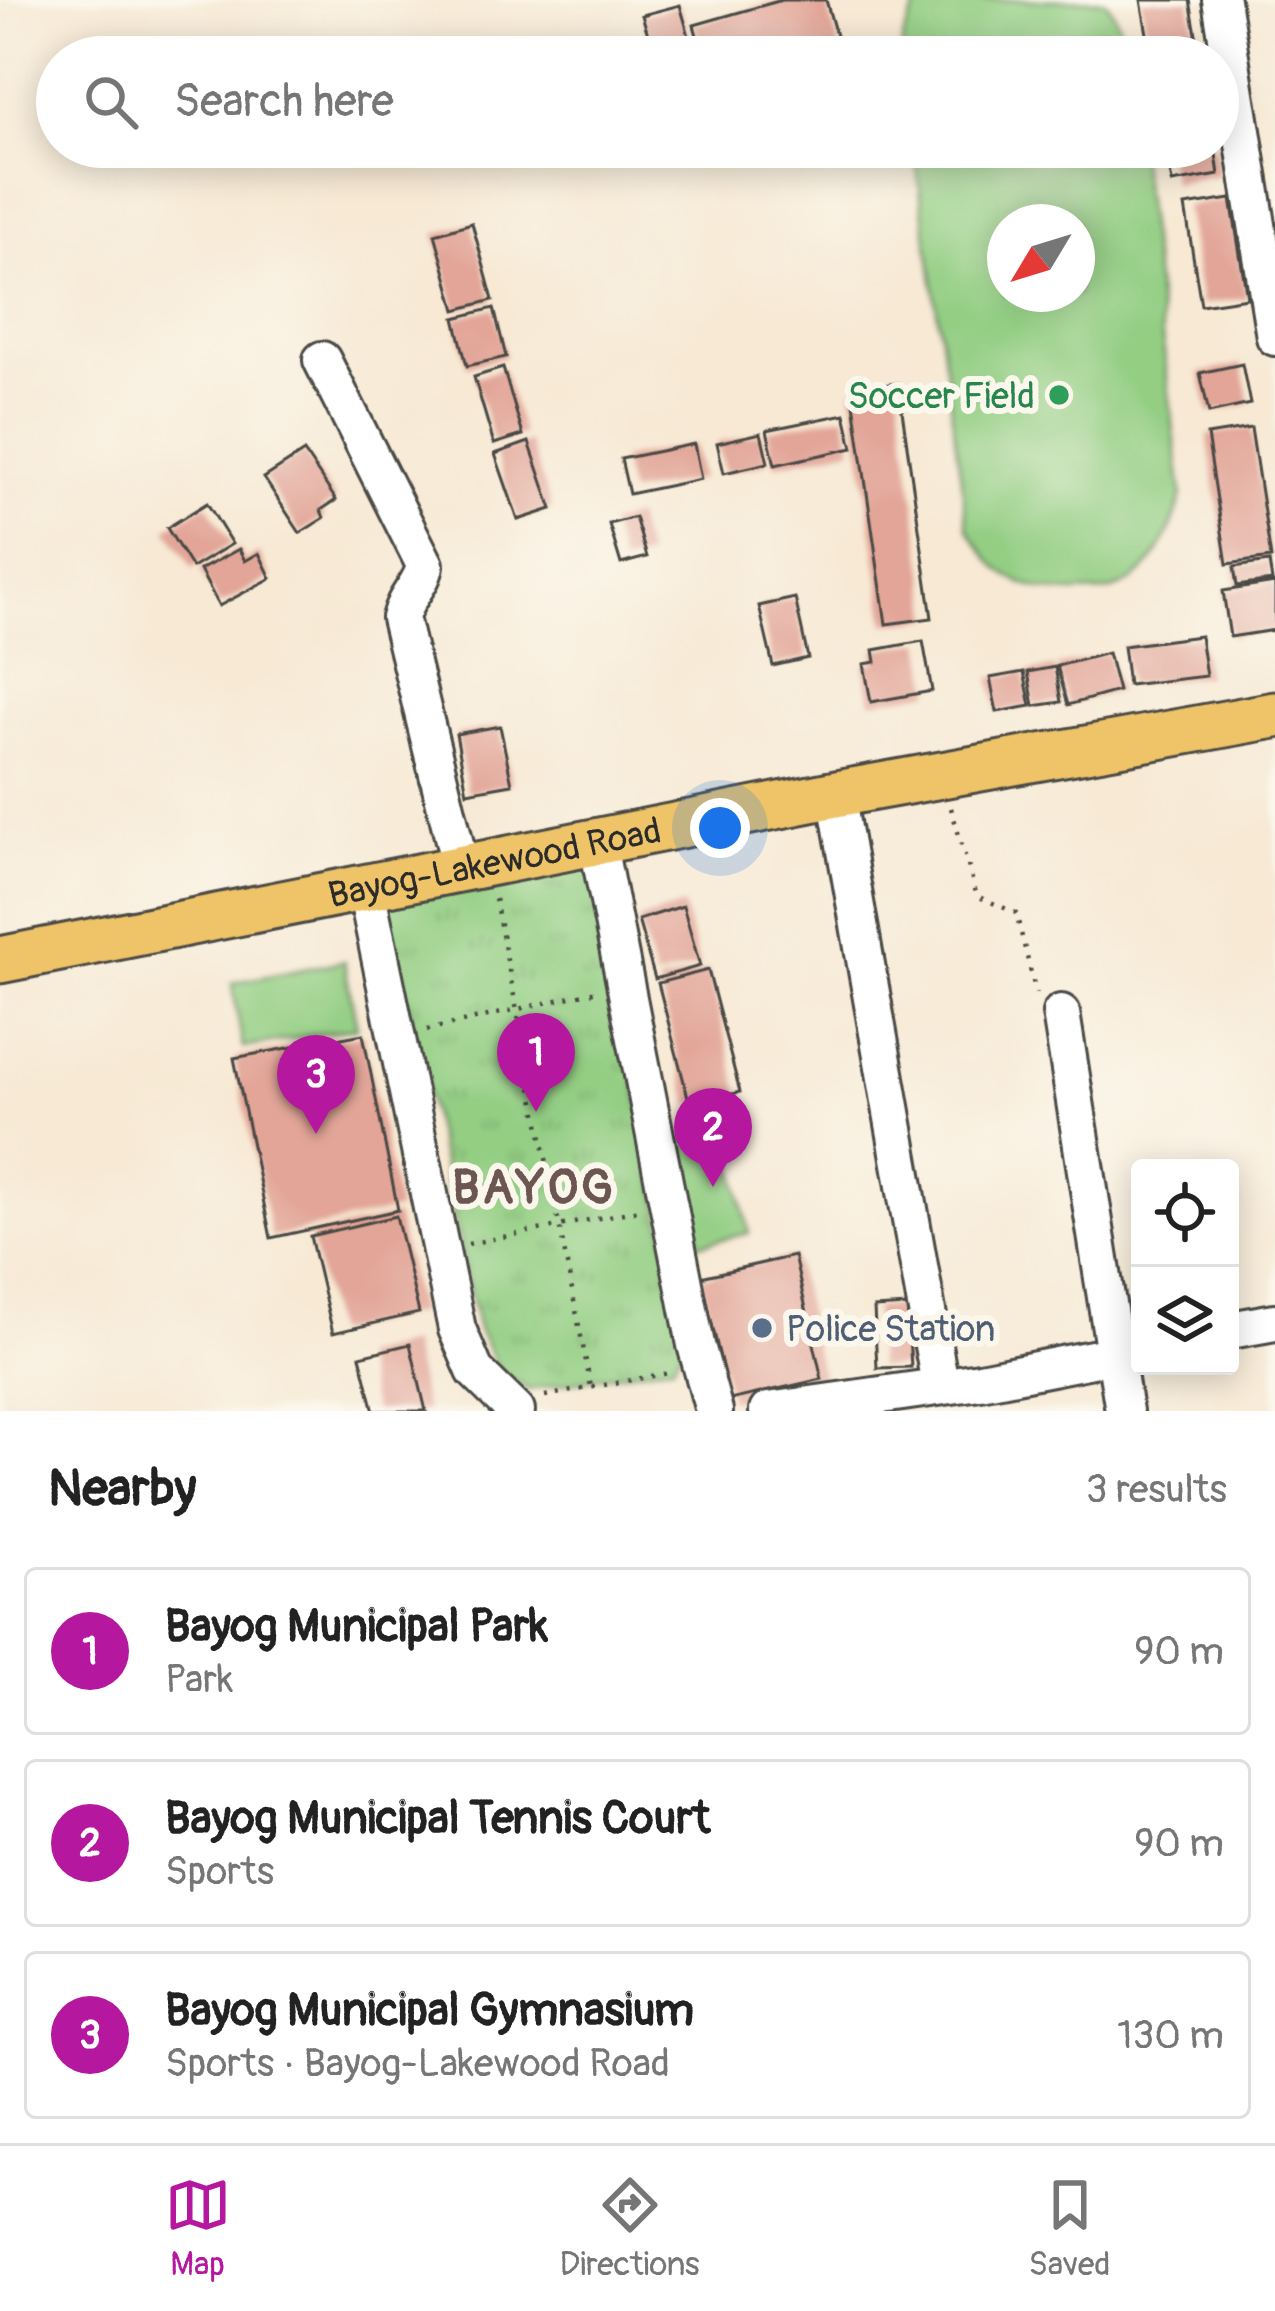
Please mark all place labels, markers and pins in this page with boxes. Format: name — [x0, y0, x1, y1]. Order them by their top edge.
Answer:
place label: Soccer Field — [848, 374, 1035, 419]
marker: Soccer Field — [1046, 382, 1072, 408]
pin: 1 — [497, 1013, 575, 1112]
pin: 3 — [277, 1035, 355, 1134]
pin: 2 — [674, 1088, 752, 1187]
place label: Police Station — [786, 1307, 995, 1352]
marker: Police Station — [749, 1315, 775, 1341]

